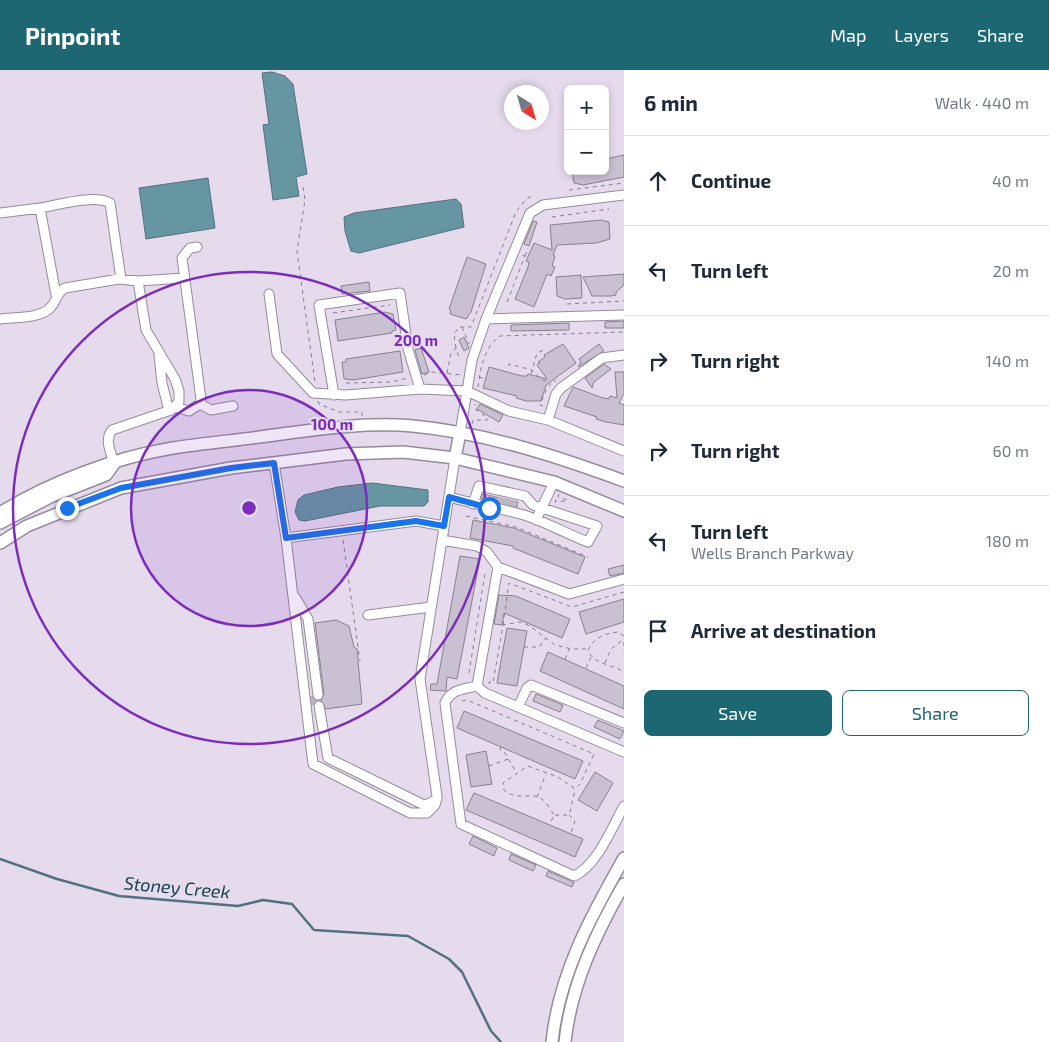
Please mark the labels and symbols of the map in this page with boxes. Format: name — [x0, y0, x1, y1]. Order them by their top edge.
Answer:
north arrow — [504, 85, 549, 130]
text: 200 m — [394, 331, 438, 349]
text: 100 m — [311, 415, 353, 433]
route end — [56, 497, 79, 520]
route start — [478, 497, 501, 520]
centre of rings — [240, 499, 258, 517]
water label: Stoney Creek — [123, 871, 231, 903]

